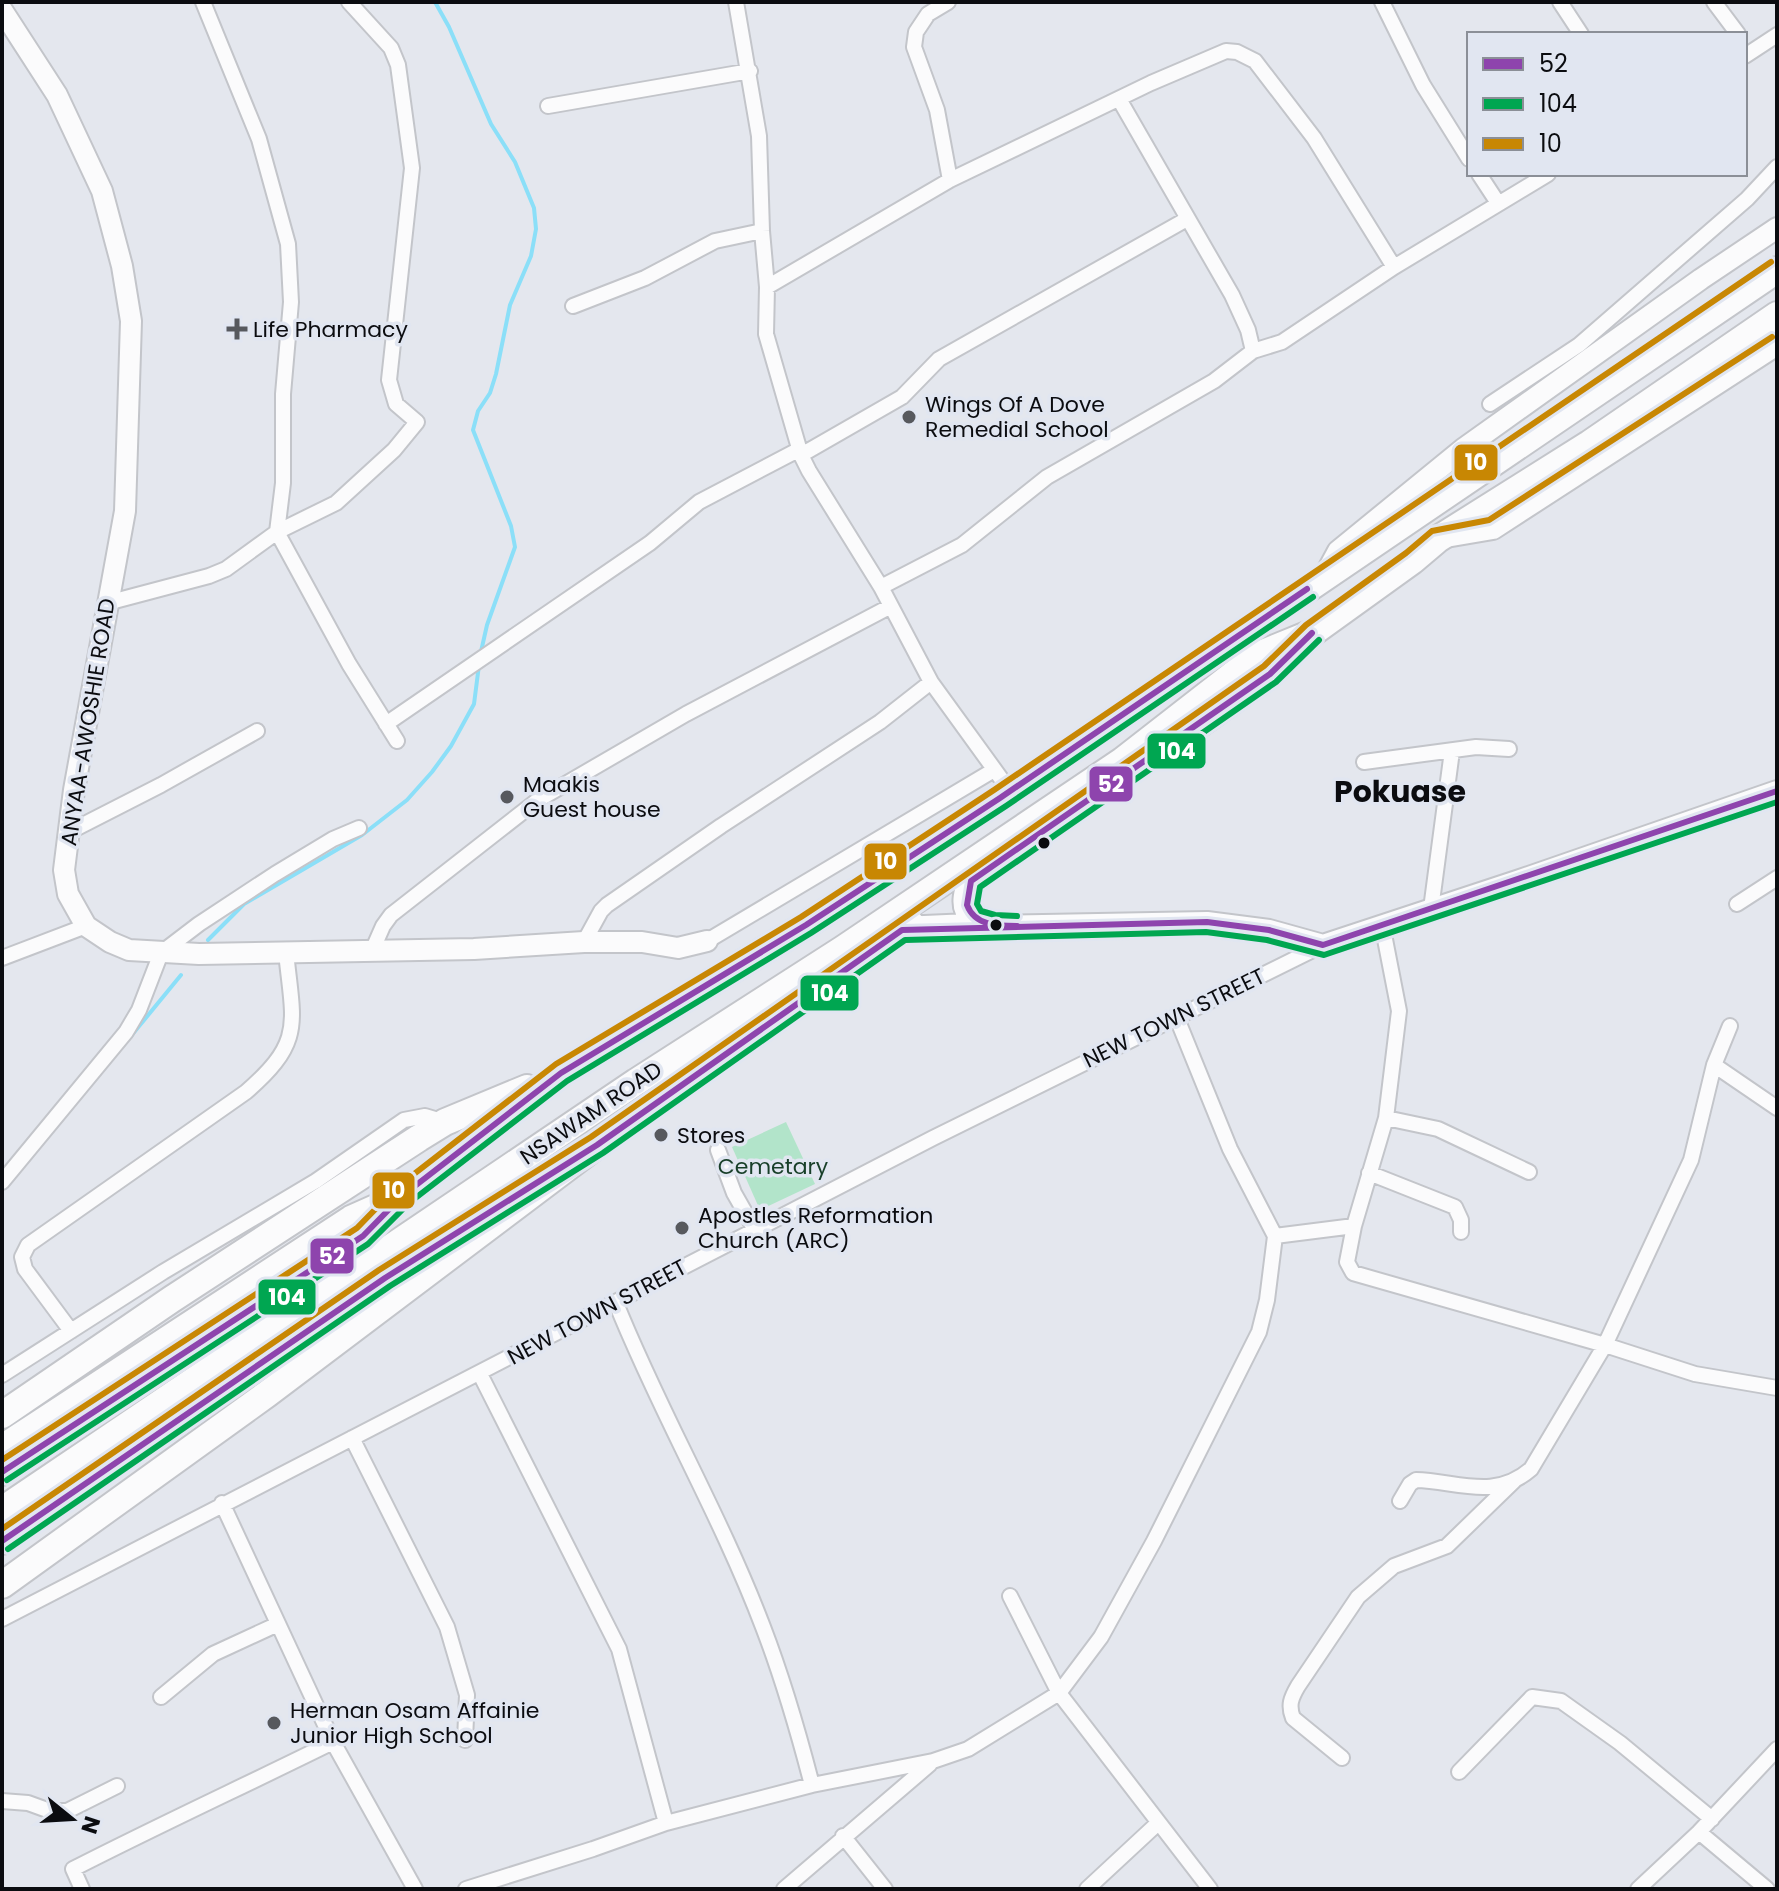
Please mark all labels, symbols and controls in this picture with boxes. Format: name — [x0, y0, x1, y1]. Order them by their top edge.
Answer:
legend — [1467, 32, 1747, 176]
text: 52 — [1539, 47, 1568, 80]
text: 104 — [1539, 87, 1577, 120]
text: 10 — [1539, 127, 1562, 160]
place label: Life Pharmacy — [253, 314, 408, 345]
marker: Life Pharmacy — [228, 320, 246, 338]
place label: Wings Of A Dove Remedial School — [925, 389, 1109, 445]
marker: Wings Of A Dove Remedial School — [900, 408, 918, 426]
line badge: 10 — [1453, 443, 1499, 482]
text: 10 — [1465, 447, 1487, 478]
street label: ANYAA-AWOSHIE ROAD — [53, 596, 123, 848]
line badge: 104 — [1146, 732, 1207, 770]
text: 104 — [1158, 736, 1196, 767]
line badge: 52 — [1088, 765, 1134, 803]
place label: Maakis Guest house — [523, 769, 661, 825]
text: 52 — [1098, 769, 1124, 800]
district label: Pokuase — [1334, 770, 1466, 813]
marker: Maakis Guest house — [498, 788, 516, 806]
unlabelled marker — [1036, 835, 1052, 851]
line badge: 10 — [863, 842, 908, 881]
text: 10 — [875, 846, 897, 877]
unlabelled marker — [988, 917, 1004, 933]
street label: NEW TOWN STREET — [1078, 960, 1270, 1076]
line badge: 104 — [799, 974, 860, 1012]
text: 104 — [811, 978, 849, 1009]
street label: NSAWAM ROAD — [514, 1054, 668, 1172]
place label: Stores — [677, 1120, 745, 1151]
marker: Stores — [652, 1126, 670, 1144]
park label: Cemetary — [718, 1151, 829, 1182]
line badge: 10 — [371, 1171, 416, 1210]
text: 10 — [383, 1175, 405, 1206]
place label: Apostles Reformation Church (ARC) — [698, 1200, 933, 1256]
marker: Apostles Reformation Church (ARC) — [673, 1219, 691, 1237]
line badge: 52 — [309, 1237, 355, 1275]
text: 52 — [319, 1241, 345, 1272]
street label: NEW TOWN STREET — [502, 1252, 692, 1372]
line badge: 104 — [257, 1278, 317, 1316]
text: 104 — [268, 1282, 306, 1313]
place label: Herman Osam Affainie Junior High School — [290, 1695, 539, 1751]
marker: Herman Osam Affainie Junior High School — [265, 1714, 283, 1732]
north arrow — [32, 1779, 112, 1859]
text: N — [73, 1812, 108, 1838]

